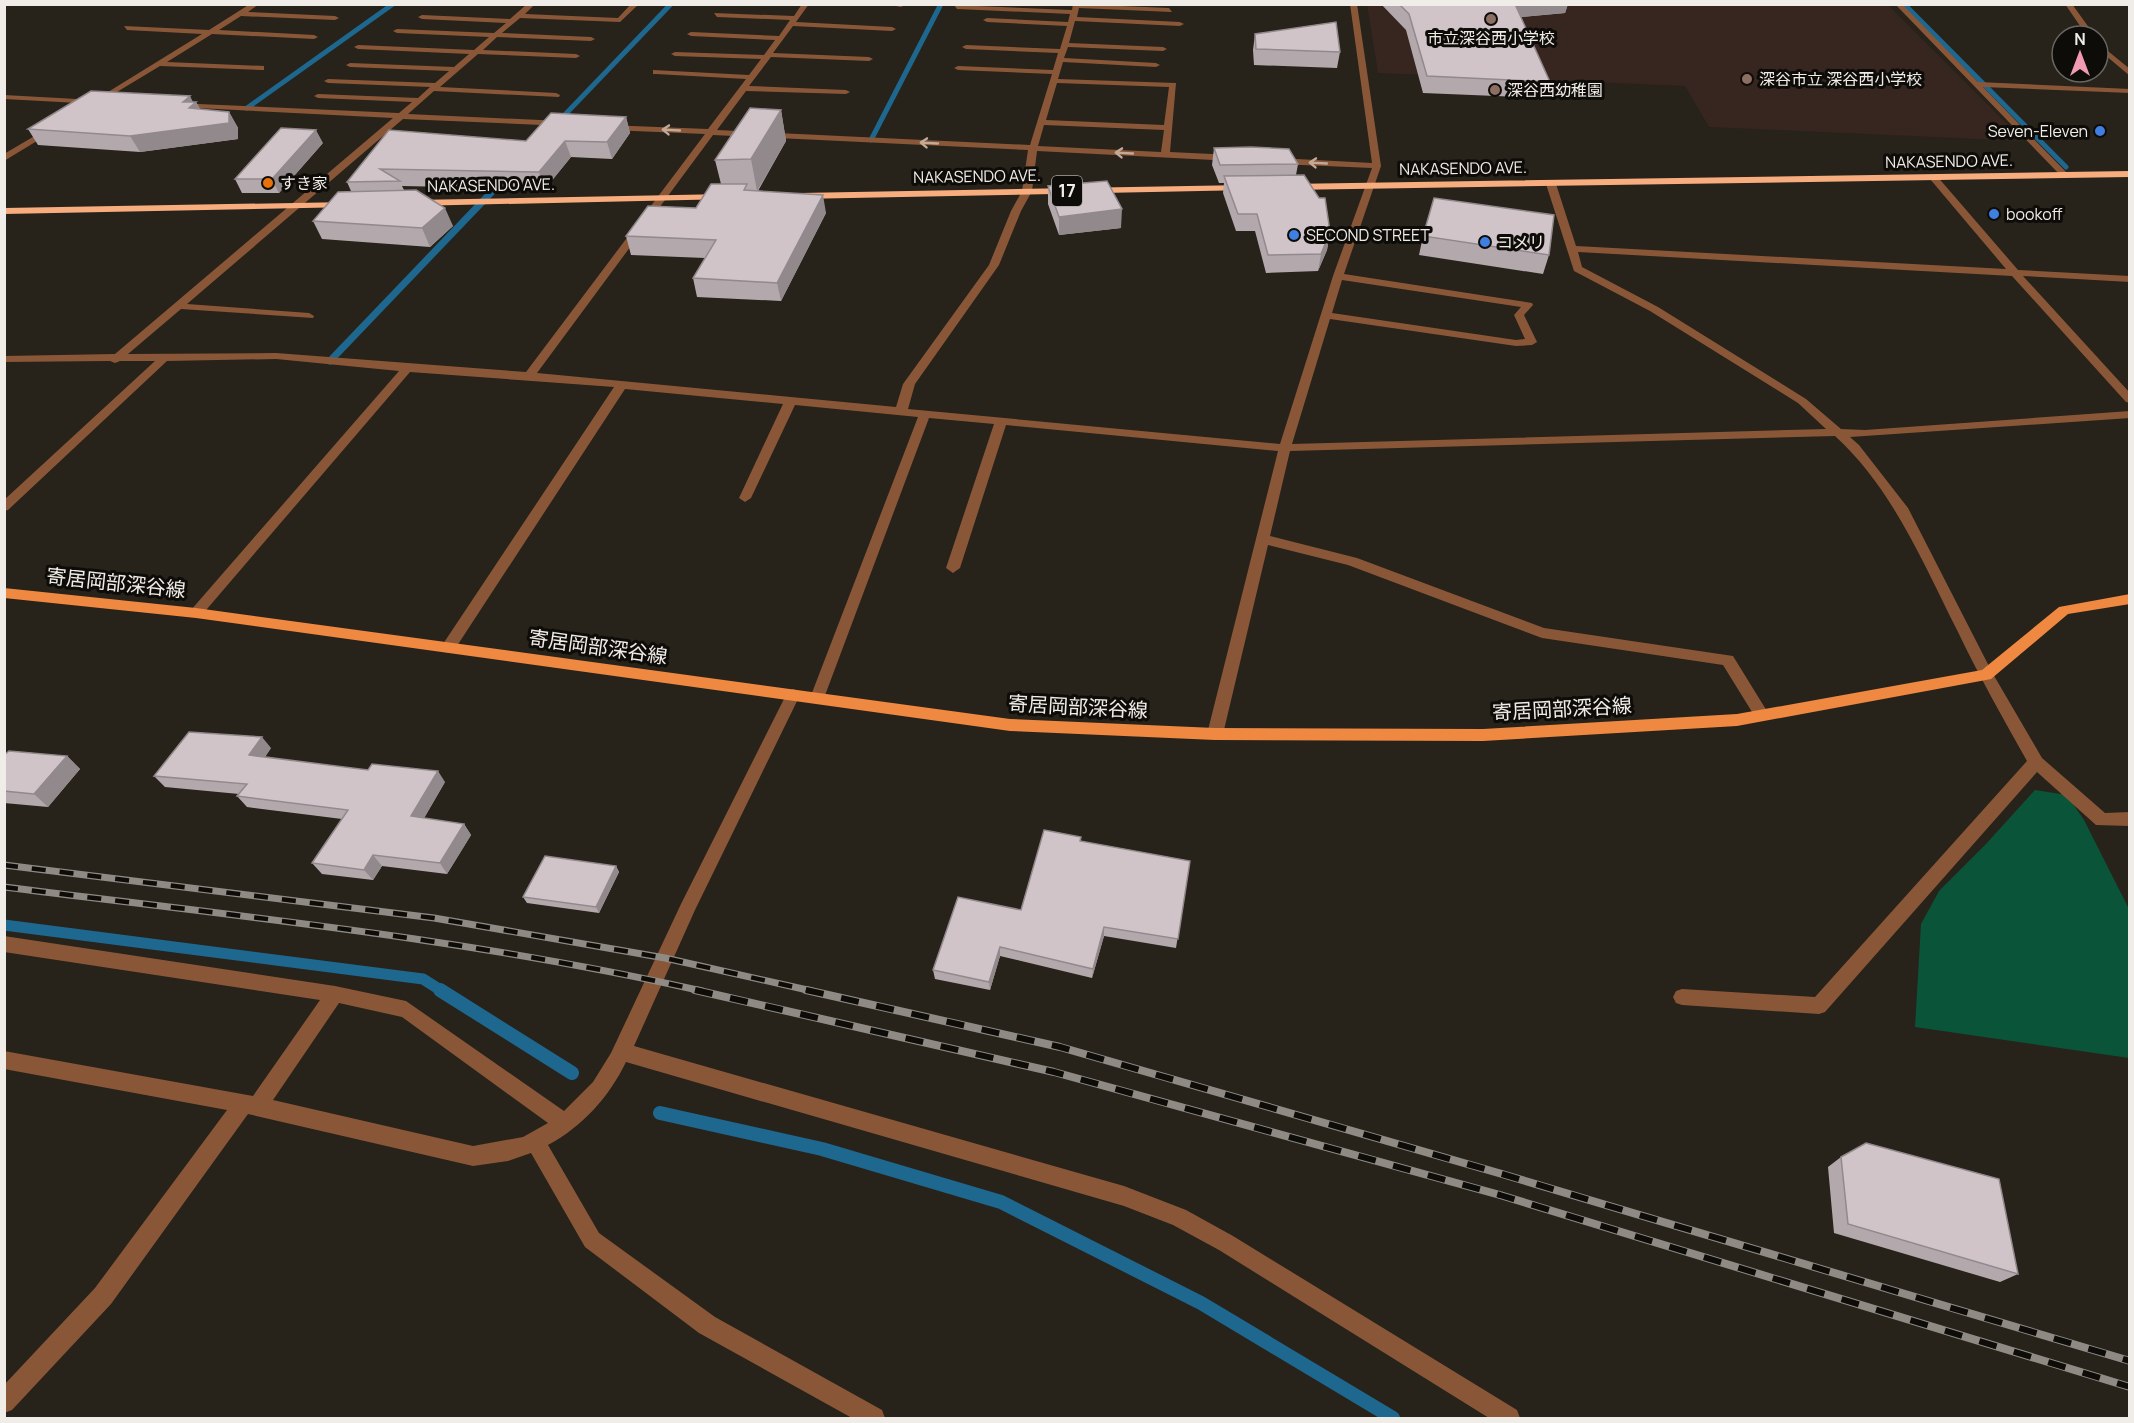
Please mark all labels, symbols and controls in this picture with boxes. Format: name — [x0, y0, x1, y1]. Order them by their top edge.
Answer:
marker: 市立深谷西小学校 — [1484, 12, 1498, 26]
north arrow — [2050, 24, 2110, 84]
place label: 市立深谷西小学校 — [1427, 27, 1555, 49]
text: N — [2074, 28, 2086, 50]
place label: 深谷市立 深谷西小学校 — [1759, 68, 1922, 90]
marker: 深谷市立 深谷西小学校 — [1740, 72, 1754, 86]
place label: 深谷西幼稚園 — [1507, 79, 1603, 101]
marker: 深谷西幼稚園 — [1488, 83, 1502, 97]
place label: Seven-Eleven — [1988, 120, 2088, 142]
one-way arrow — [662, 124, 682, 135]
marker: Seven-Eleven — [2093, 124, 2107, 138]
one-way arrow — [920, 137, 939, 148]
one-way arrow — [1114, 147, 1134, 158]
street label: NAKASENDO AVE. — [1885, 149, 2013, 173]
street label: NAKASENDO AVE. — [1399, 156, 1527, 180]
one-way arrow — [1309, 157, 1329, 168]
street label: NAKASENDO AVE. — [913, 164, 1041, 188]
place label: すき家 — [280, 172, 328, 194]
street label: NAKASENDO AVE. — [427, 173, 555, 197]
marker: すき家 — [261, 176, 275, 190]
road number: 17 — [1052, 176, 1082, 206]
place label: bookoff — [2006, 203, 2063, 225]
marker: bookoff — [1987, 207, 2001, 221]
place label: SECOND STREET — [1306, 224, 1430, 246]
marker: SECOND STREET — [1287, 228, 1301, 242]
place label: コメリ — [1497, 231, 1545, 253]
marker: コメリ — [1478, 235, 1492, 249]
street label: 寄居岡部深谷線 — [45, 562, 187, 603]
street label: 寄居岡部深谷線 — [527, 623, 669, 670]
street label: 寄居岡部深谷線 — [1007, 689, 1149, 724]
street label: 寄居岡部深谷線 — [1491, 691, 1633, 726]

